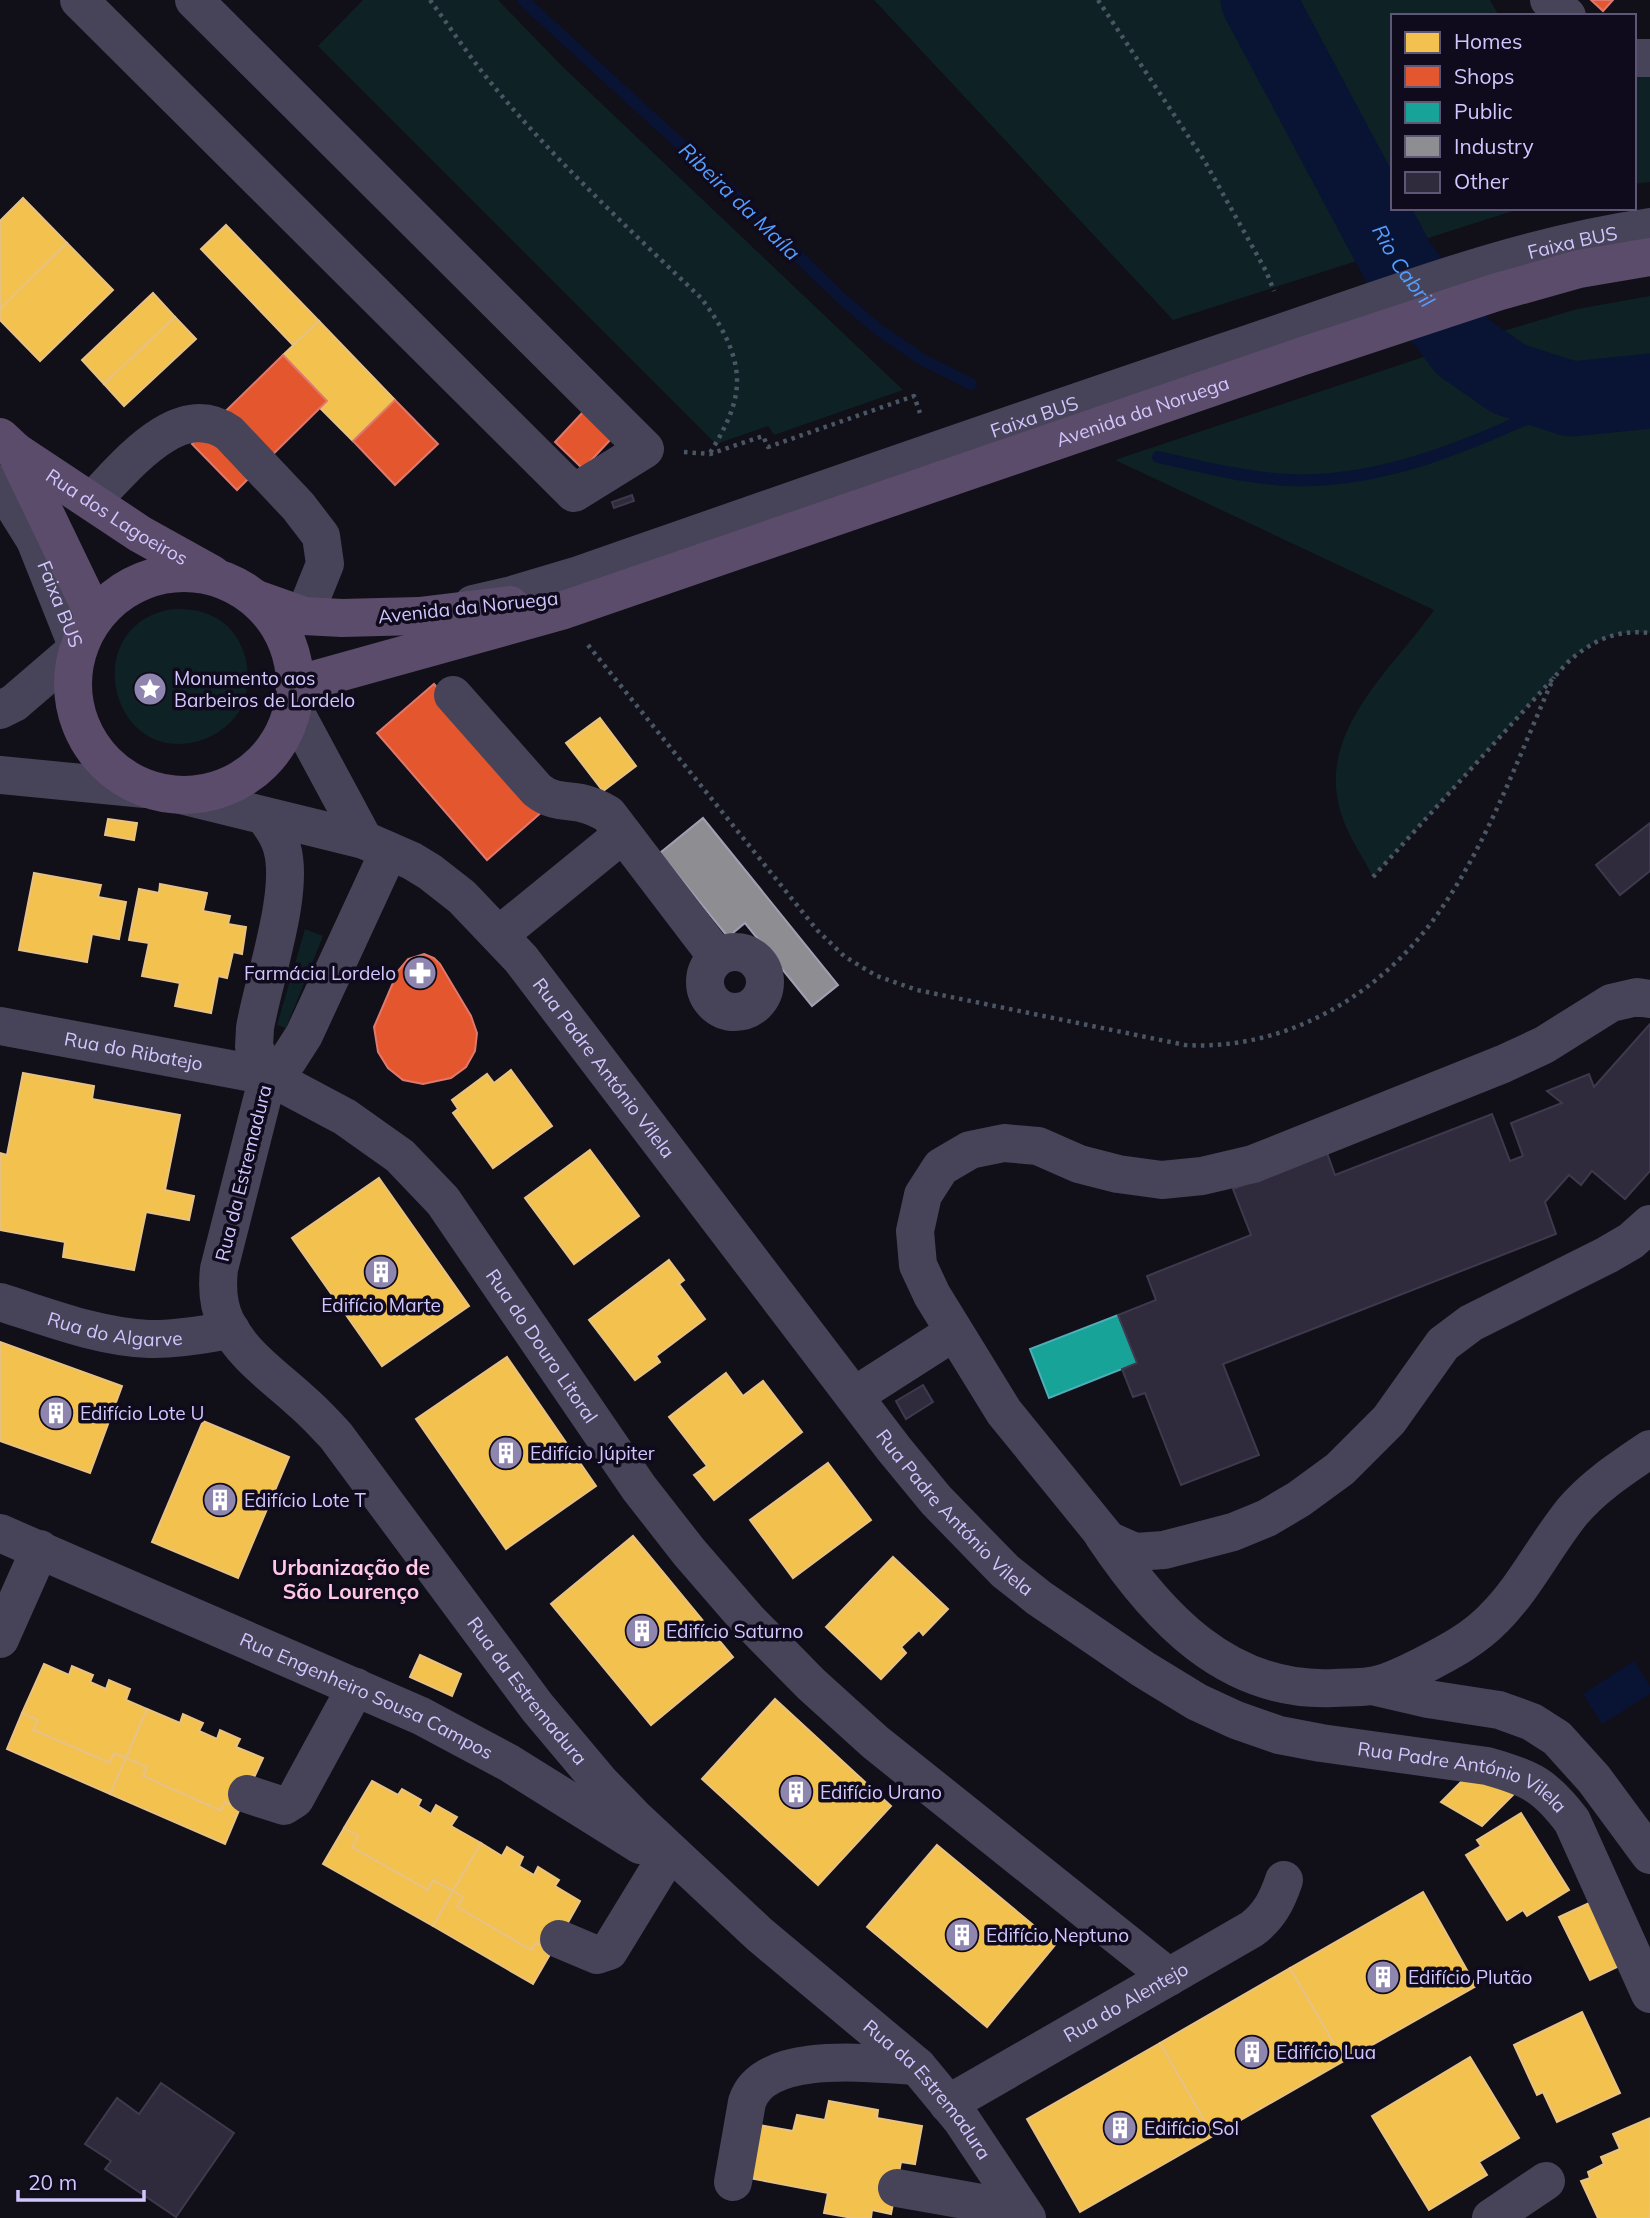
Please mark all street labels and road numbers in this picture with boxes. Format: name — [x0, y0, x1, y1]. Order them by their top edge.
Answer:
street label: Faixa BUS — [1525, 221, 1619, 264]
street label: Avenida da Noruega — [1053, 370, 1232, 452]
street label: Faixa BUS — [987, 390, 1081, 443]
street label: Rua dos Lagoeiros — [42, 463, 192, 570]
street label: Faixa BUS — [32, 557, 89, 651]
street label: Avenida da Noruega — [377, 586, 559, 628]
street label: Rua Padre António Vilela — [528, 973, 680, 1163]
street label: Rua do Ribatejo — [62, 1026, 205, 1076]
street label: Rua da Estremadura — [209, 1082, 277, 1264]
street label: Rua do Douro Litoral — [481, 1264, 603, 1428]
street label: Rua do Algarve — [44, 1306, 184, 1351]
street label: Rua Padre António Vilela — [871, 1424, 1038, 1601]
street label: Rua da Estremadura — [462, 1612, 592, 1770]
street label: Rua Engenheiro Sousa Campos — [236, 1627, 497, 1764]
street label: Rua Padre António Vilela — [1356, 1736, 1572, 1817]
street label: Rua do Alentejo — [1059, 1956, 1192, 2047]
street label: Rua da Estremadura — [858, 2014, 996, 2164]

